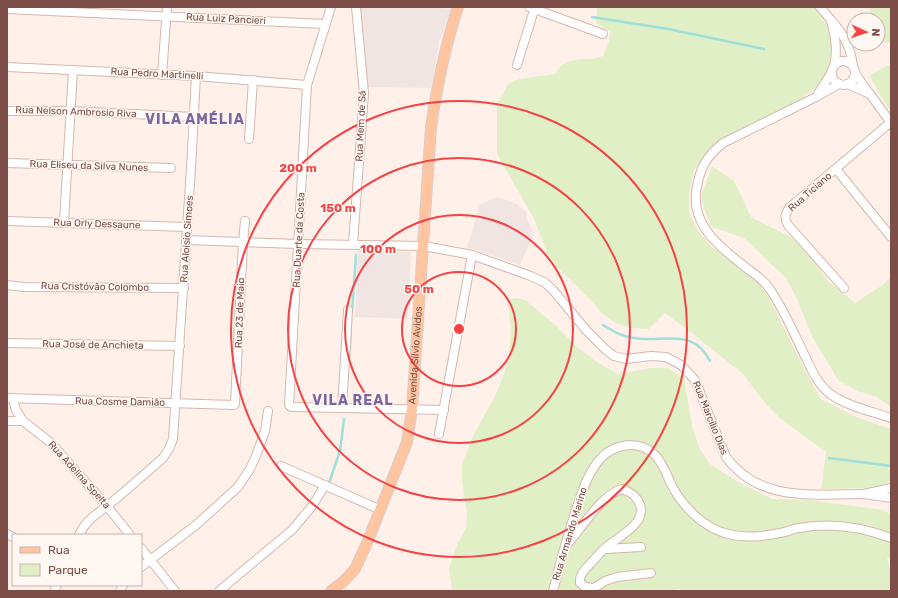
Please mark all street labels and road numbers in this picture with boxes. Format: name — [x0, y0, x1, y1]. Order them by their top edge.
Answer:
street label: Rua Luiz Pancieri — [186, 11, 266, 27]
street label: Rua Pedro Martinelli — [110, 66, 204, 82]
street label: Rua Mem de Sá — [353, 90, 369, 162]
street label: Rua Nelson Ambrosio Riva — [15, 104, 137, 120]
street label: Rua Eliseu da Silva Nunes — [29, 158, 149, 174]
street label: Rua Ticiano — [786, 170, 834, 214]
street label: Rua Duarte da Costa — [291, 192, 307, 288]
street label: Rua Aloisio Simoes — [178, 195, 196, 283]
street label: Rua Orly Dessaune — [53, 216, 141, 232]
street label: Rua 23 de Maio — [233, 277, 247, 348]
street label: Rua Cristóvão Colombo — [41, 280, 149, 294]
street label: Avenida Sílvio Avidos — [406, 306, 425, 405]
street label: Rua José de Anchieta — [42, 338, 144, 352]
street label: Rua Marcílio Dias — [690, 379, 730, 457]
street label: Rua Cosme Damião — [75, 395, 165, 409]
street label: Rua Adelina Spelta — [45, 439, 113, 511]
street label: Rua Armando Marino — [550, 486, 590, 582]

